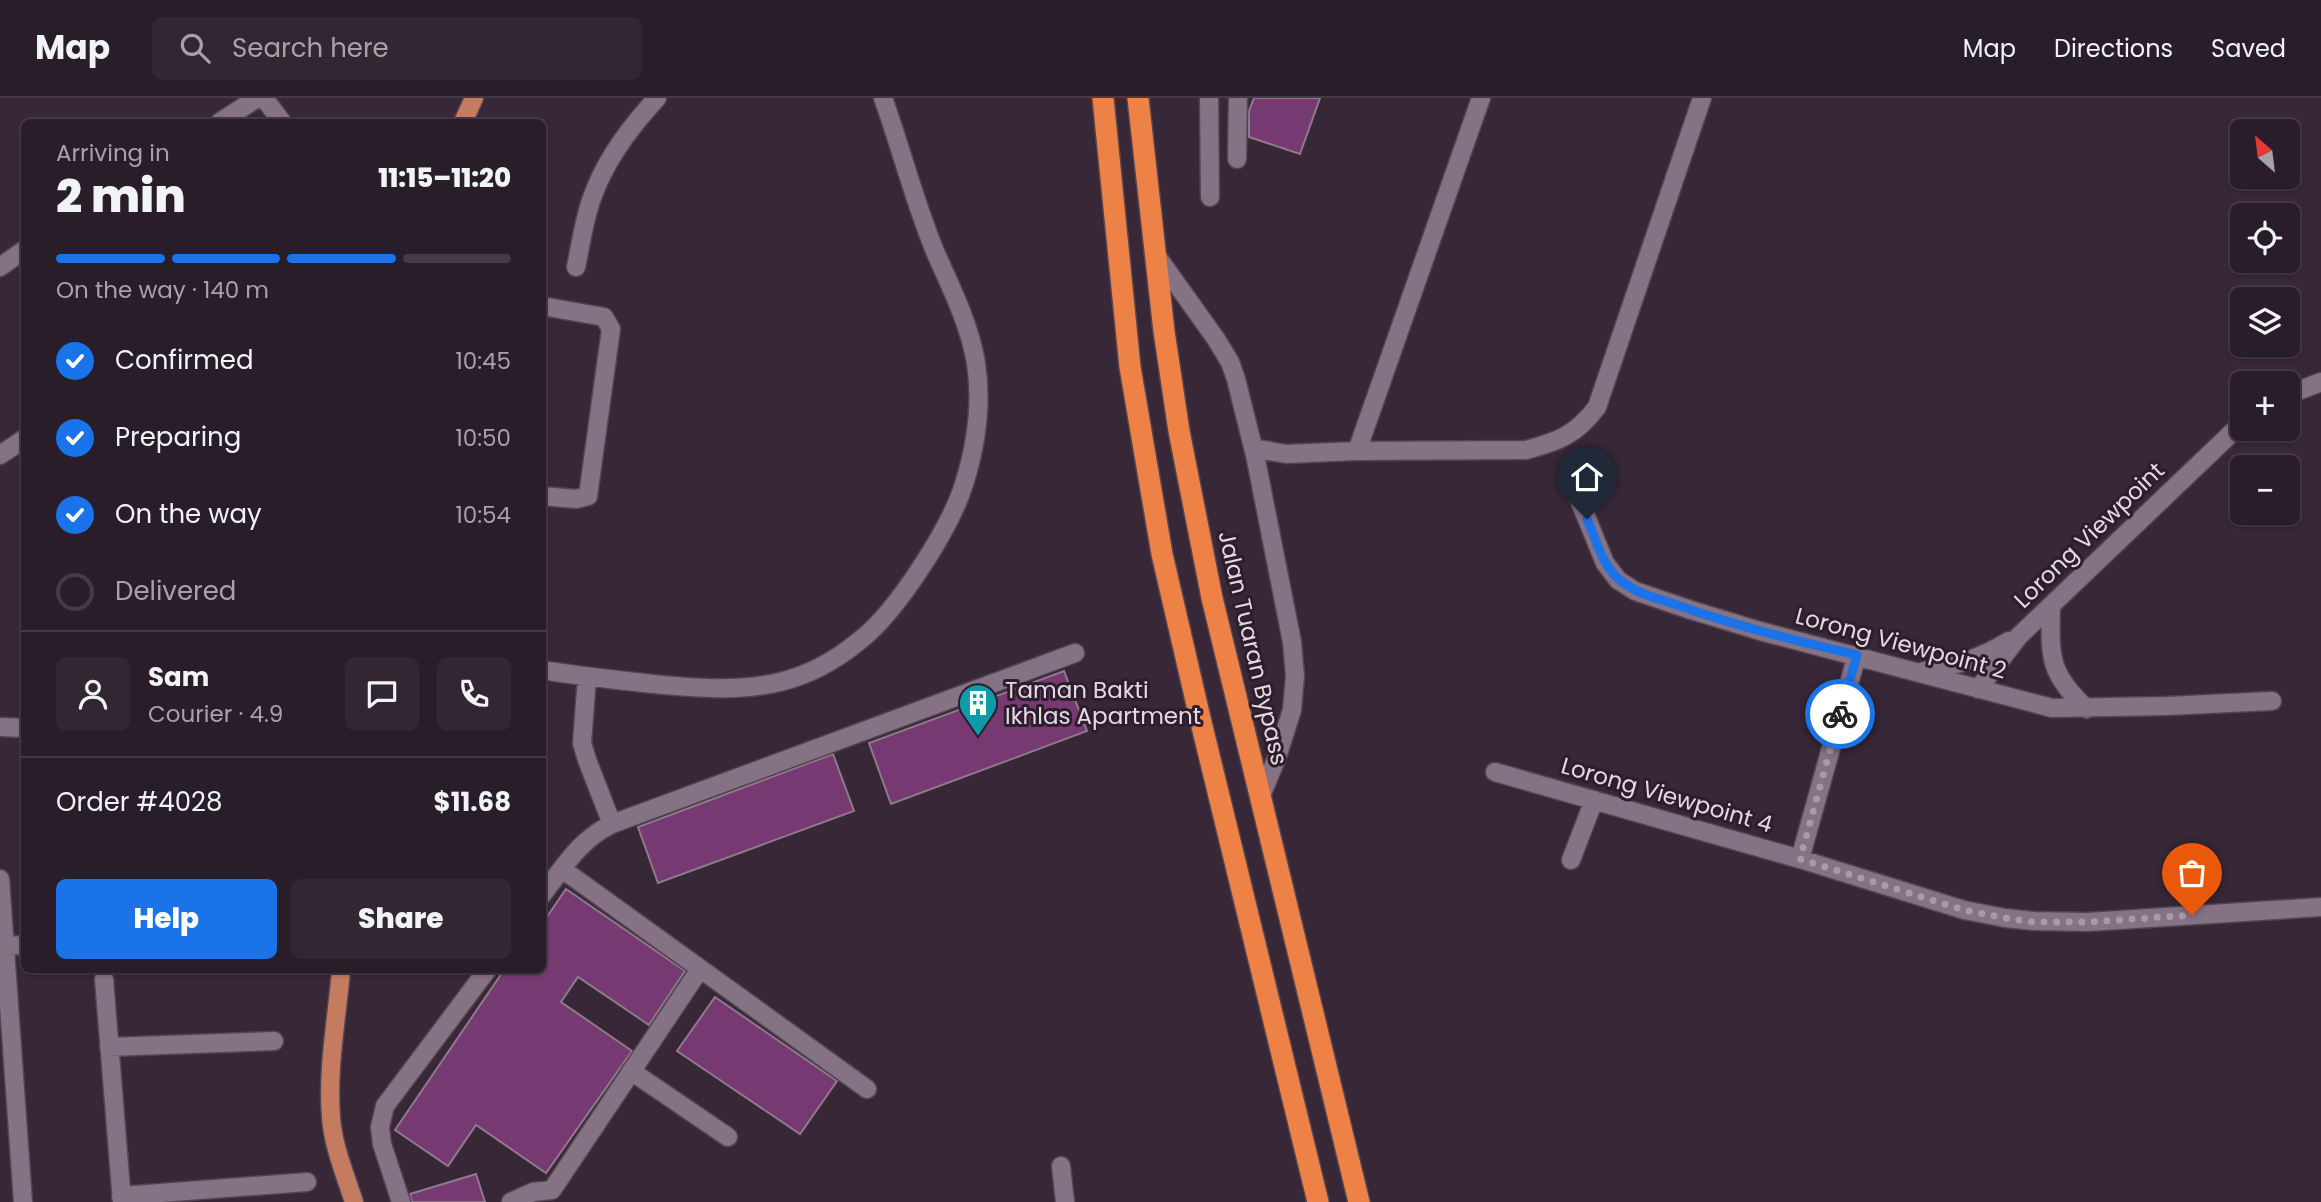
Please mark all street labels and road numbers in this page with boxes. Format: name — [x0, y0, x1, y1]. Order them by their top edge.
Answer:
street label: Lorong Viewpoint — [2007, 455, 2171, 615]
street label: Jalan Tuaran Bypass — [1210, 528, 1296, 768]
street label: Lorong Viewpoint 2 — [1792, 599, 2010, 687]
street label: Lorong Viewpoint 4 — [1558, 750, 1776, 840]

